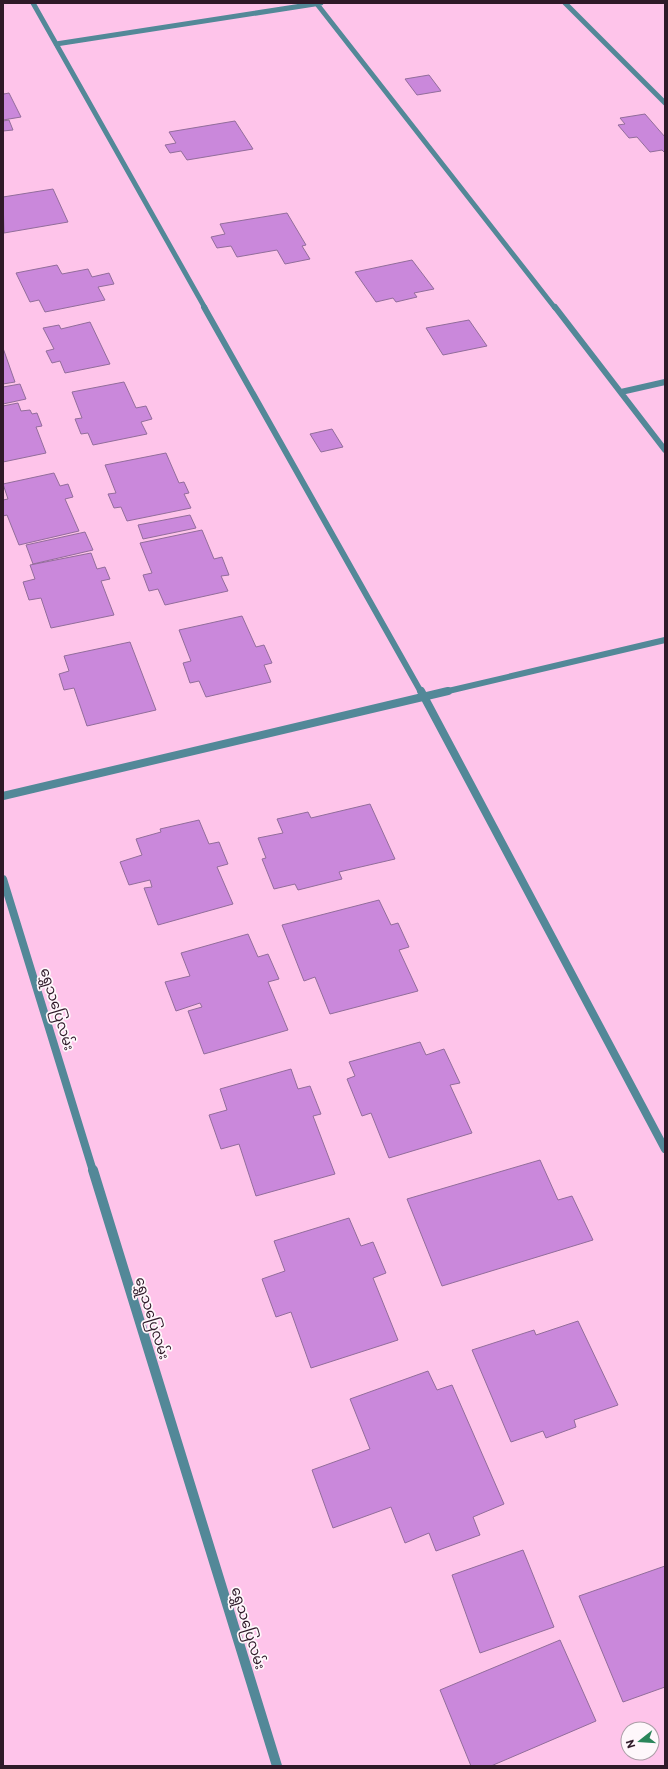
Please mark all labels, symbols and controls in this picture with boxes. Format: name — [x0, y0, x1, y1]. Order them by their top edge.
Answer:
street label: ရွှေသပြေလမ်း — [34, 965, 80, 1054]
street label: ရွှေသပြေလမ်း — [129, 1274, 175, 1363]
street label: ရွှေသပြေလမ်း — [225, 1584, 271, 1673]
north arrow — [620, 1721, 660, 1761]
text: N — [623, 1738, 637, 1750]

